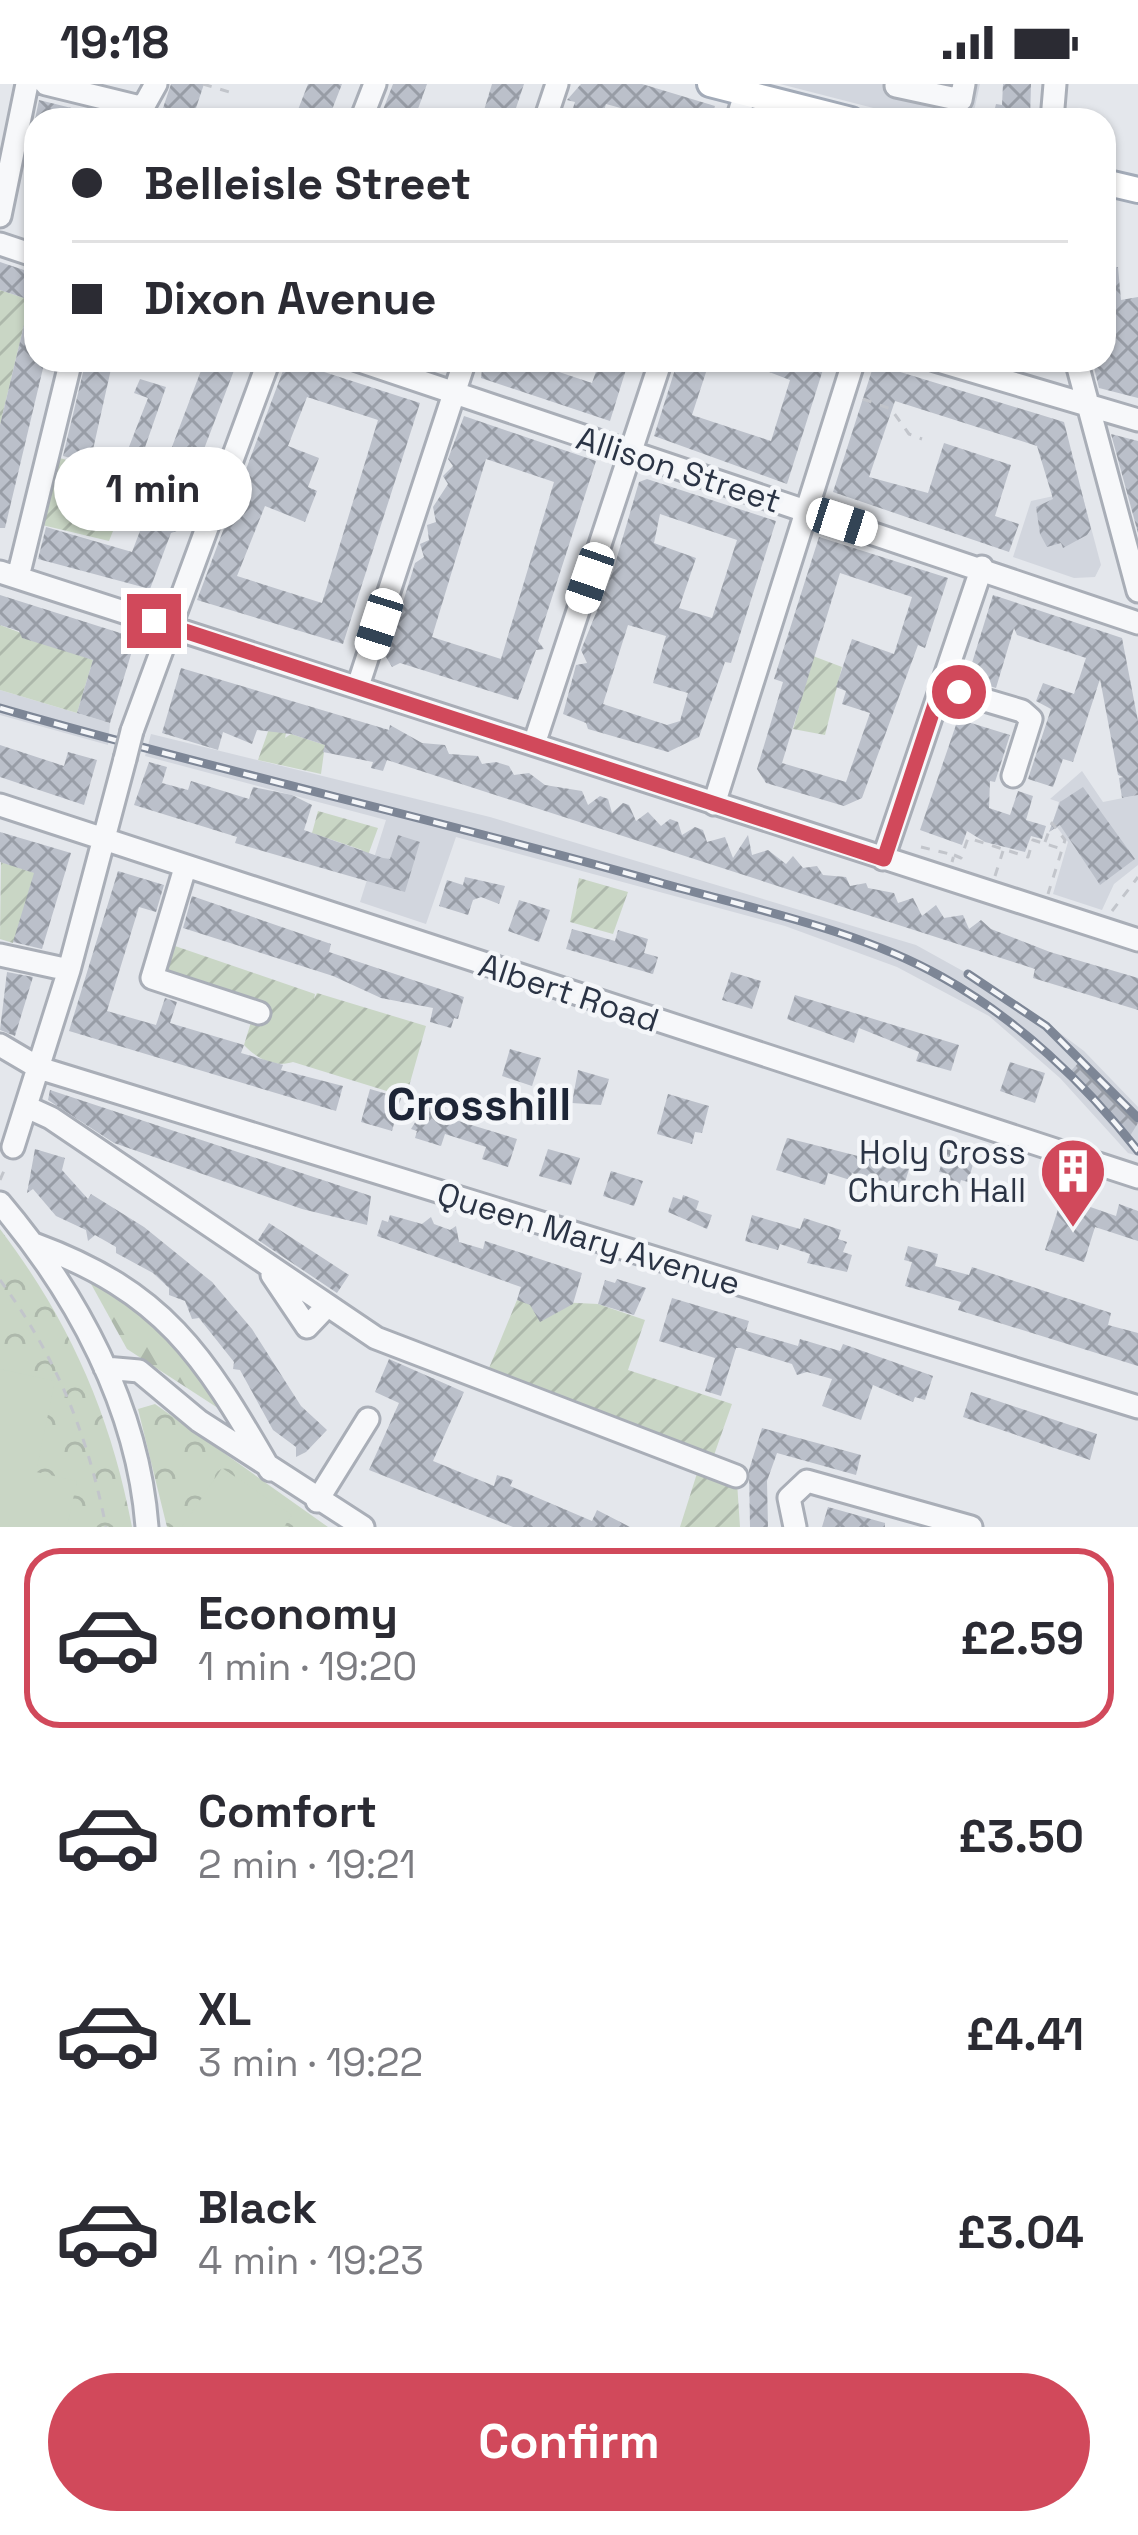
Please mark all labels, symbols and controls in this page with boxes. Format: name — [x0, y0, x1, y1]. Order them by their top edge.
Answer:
text: 19:18 — [60, 14, 169, 71]
text: Belleisle Street — [144, 155, 471, 212]
text: Dixon Avenue — [144, 270, 436, 327]
street label: Allison Street — [571, 417, 786, 523]
callout: 1 min — [55, 447, 253, 531]
text: 1 min — [105, 464, 201, 513]
car — [802, 494, 882, 550]
car — [561, 538, 619, 618]
car — [351, 584, 407, 664]
route end — [127, 594, 181, 648]
route start — [932, 665, 986, 719]
street label: Albert Road — [473, 944, 664, 1042]
district label: Crosshill — [387, 1076, 571, 1133]
place label: Holy Cross Church Hall — [848, 1132, 1026, 1212]
building icon: Holy Cross Church Hall — [1038, 1136, 1108, 1230]
street label: Queen Mary Avenue — [432, 1173, 745, 1305]
icon: car — [54, 1584, 162, 1692]
text: Economy — [198, 1585, 398, 1642]
text: £2.59 — [960, 1610, 1084, 1667]
text: 1 min · 19:20 — [198, 1642, 417, 1691]
icon: car — [54, 1782, 162, 1890]
text: Comfort — [198, 1783, 377, 1840]
text: £3.50 — [958, 1808, 1084, 1865]
text: 2 min · 19:21 — [198, 1840, 416, 1889]
icon: car — [54, 1980, 162, 2088]
text: XL — [198, 1981, 251, 2038]
text: £4.41 — [966, 2006, 1084, 2063]
text: 3 min · 19:22 — [198, 2038, 423, 2087]
icon: car — [54, 2178, 162, 2286]
text: Black — [198, 2179, 317, 2236]
text: £3.04 — [957, 2204, 1084, 2261]
text: 4 min · 19:23 — [198, 2236, 424, 2285]
button: Confirm — [48, 2373, 1090, 2511]

